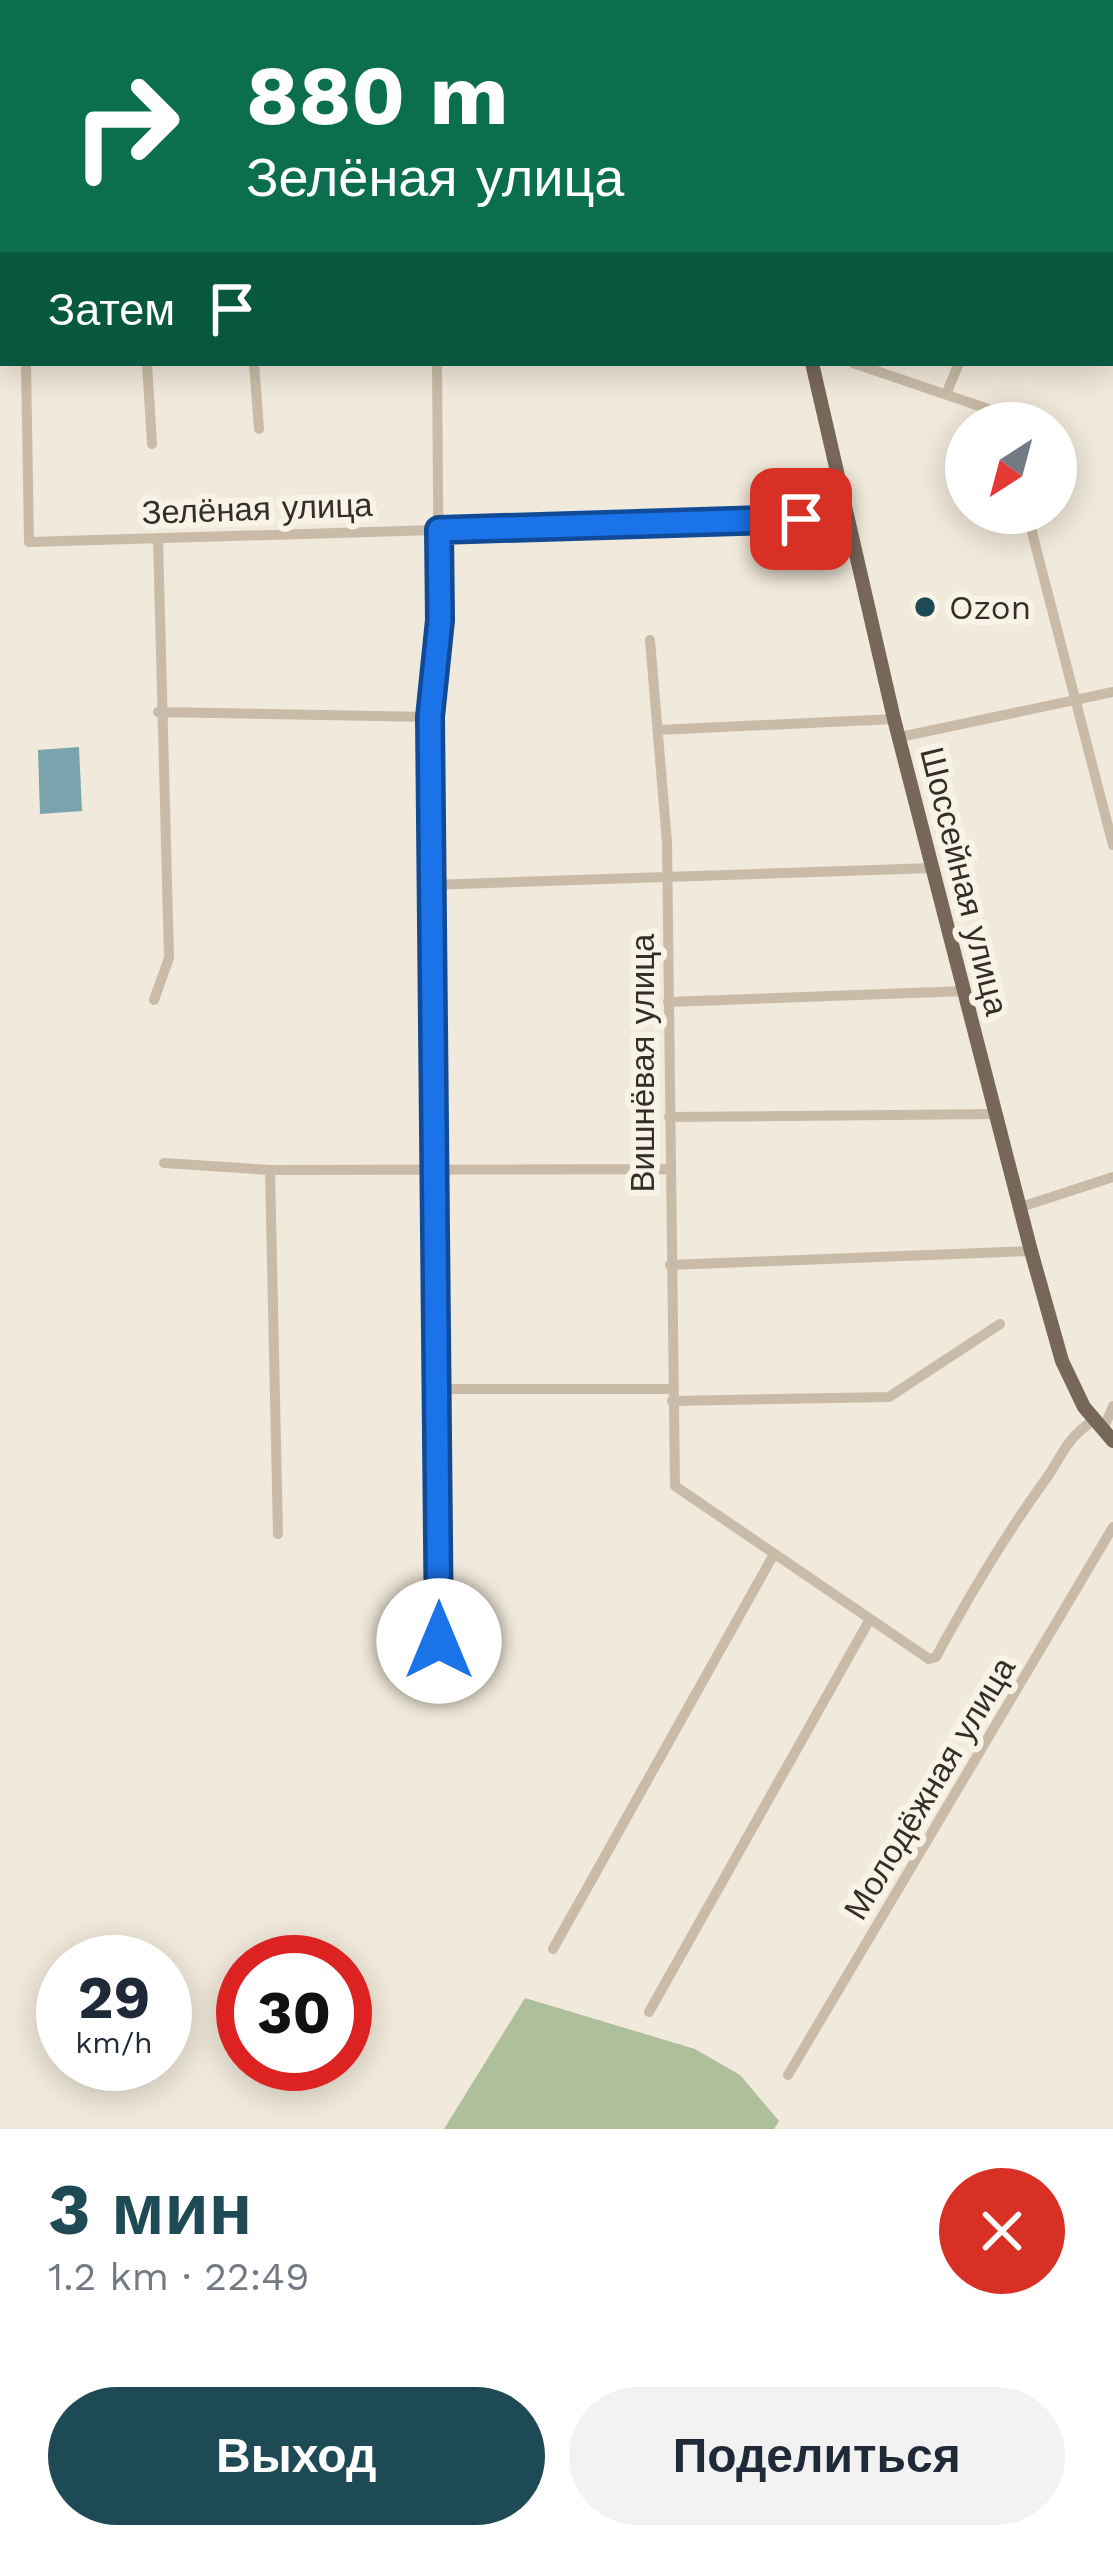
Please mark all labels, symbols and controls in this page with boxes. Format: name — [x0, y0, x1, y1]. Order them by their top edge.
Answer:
text: 880 m — [246, 46, 509, 144]
icon: right — [48, 48, 204, 204]
text: Зелёная улица — [246, 146, 624, 209]
icon: arrive — [199, 276, 265, 342]
text: Затем — [48, 283, 175, 336]
north arrow — [945, 402, 1077, 534]
map controls — [945, 402, 1077, 534]
pin — [750, 468, 852, 570]
street label: Зелёная улица — [141, 485, 374, 532]
icon: arrive — [768, 486, 834, 552]
place label: Ozon — [949, 588, 1031, 627]
marker: Ozon — [912, 594, 938, 620]
street label: Шоссейная улица — [912, 743, 1017, 1020]
street label: Вишнёвая улица — [623, 933, 662, 1192]
position arrow — [376, 1578, 502, 1704]
street label: Молодёжная улица — [836, 1650, 1023, 1926]
speed limit sign: 30 — [216, 1935, 372, 2091]
text: 29 — [78, 1962, 150, 2033]
text: km/h — [75, 2025, 153, 2060]
text: 3 мин — [48, 2167, 252, 2251]
button: close — [939, 2168, 1065, 2294]
text: 1.2 km · 22:49 — [48, 2254, 309, 2299]
button: Выход — [48, 2387, 545, 2525]
button: Поделиться — [569, 2387, 1065, 2525]

